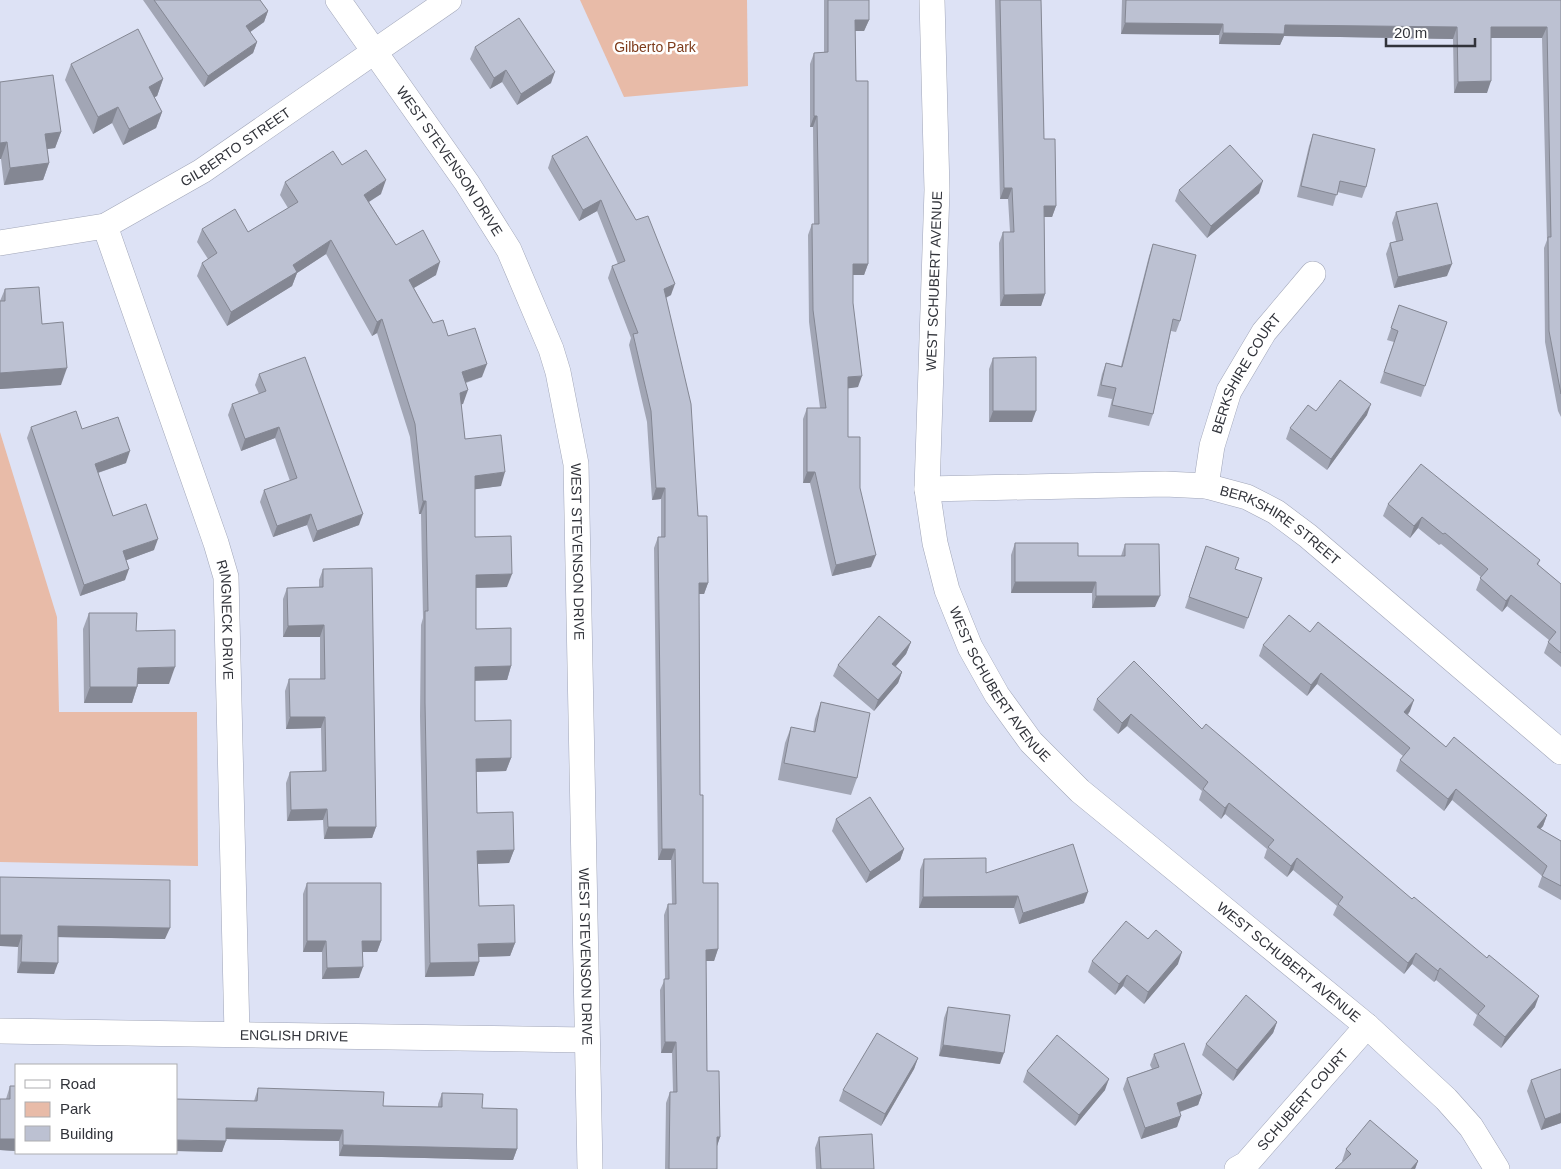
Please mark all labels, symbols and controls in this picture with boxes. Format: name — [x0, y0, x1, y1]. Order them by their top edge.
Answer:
scale bar — [1386, 15, 1475, 47]
text: 20 m — [1394, 24, 1427, 41]
park label: Gilberto Park — [614, 39, 697, 55]
street label: WEST STEVENSON DRIVE — [393, 83, 506, 239]
street label: GILBERTO STREET — [178, 104, 294, 190]
street label: WEST SCHUBERT AVENUE — [923, 191, 945, 371]
street label: BERKSHIRE COURT — [1208, 310, 1284, 436]
street label: WEST STEVENSON DRIVE — [568, 463, 587, 640]
street label: BERKSHIRE STREET — [1218, 482, 1344, 568]
street label: RINGNECK DRIVE — [213, 558, 236, 680]
street label: WEST SCHUBERT AVENUE — [946, 604, 1054, 765]
street label: WEST STEVENSON DRIVE — [576, 868, 596, 1045]
street label: WEST SCHUBERT AVENUE — [1214, 899, 1364, 1025]
street label: ENGLISH DRIVE — [240, 1027, 348, 1044]
street label: SCHUBERT COURT — [1254, 1045, 1352, 1154]
legend — [15, 1064, 178, 1154]
text: Road — [60, 1075, 96, 1092]
text: Park — [60, 1100, 91, 1117]
text: Building — [60, 1125, 113, 1142]

